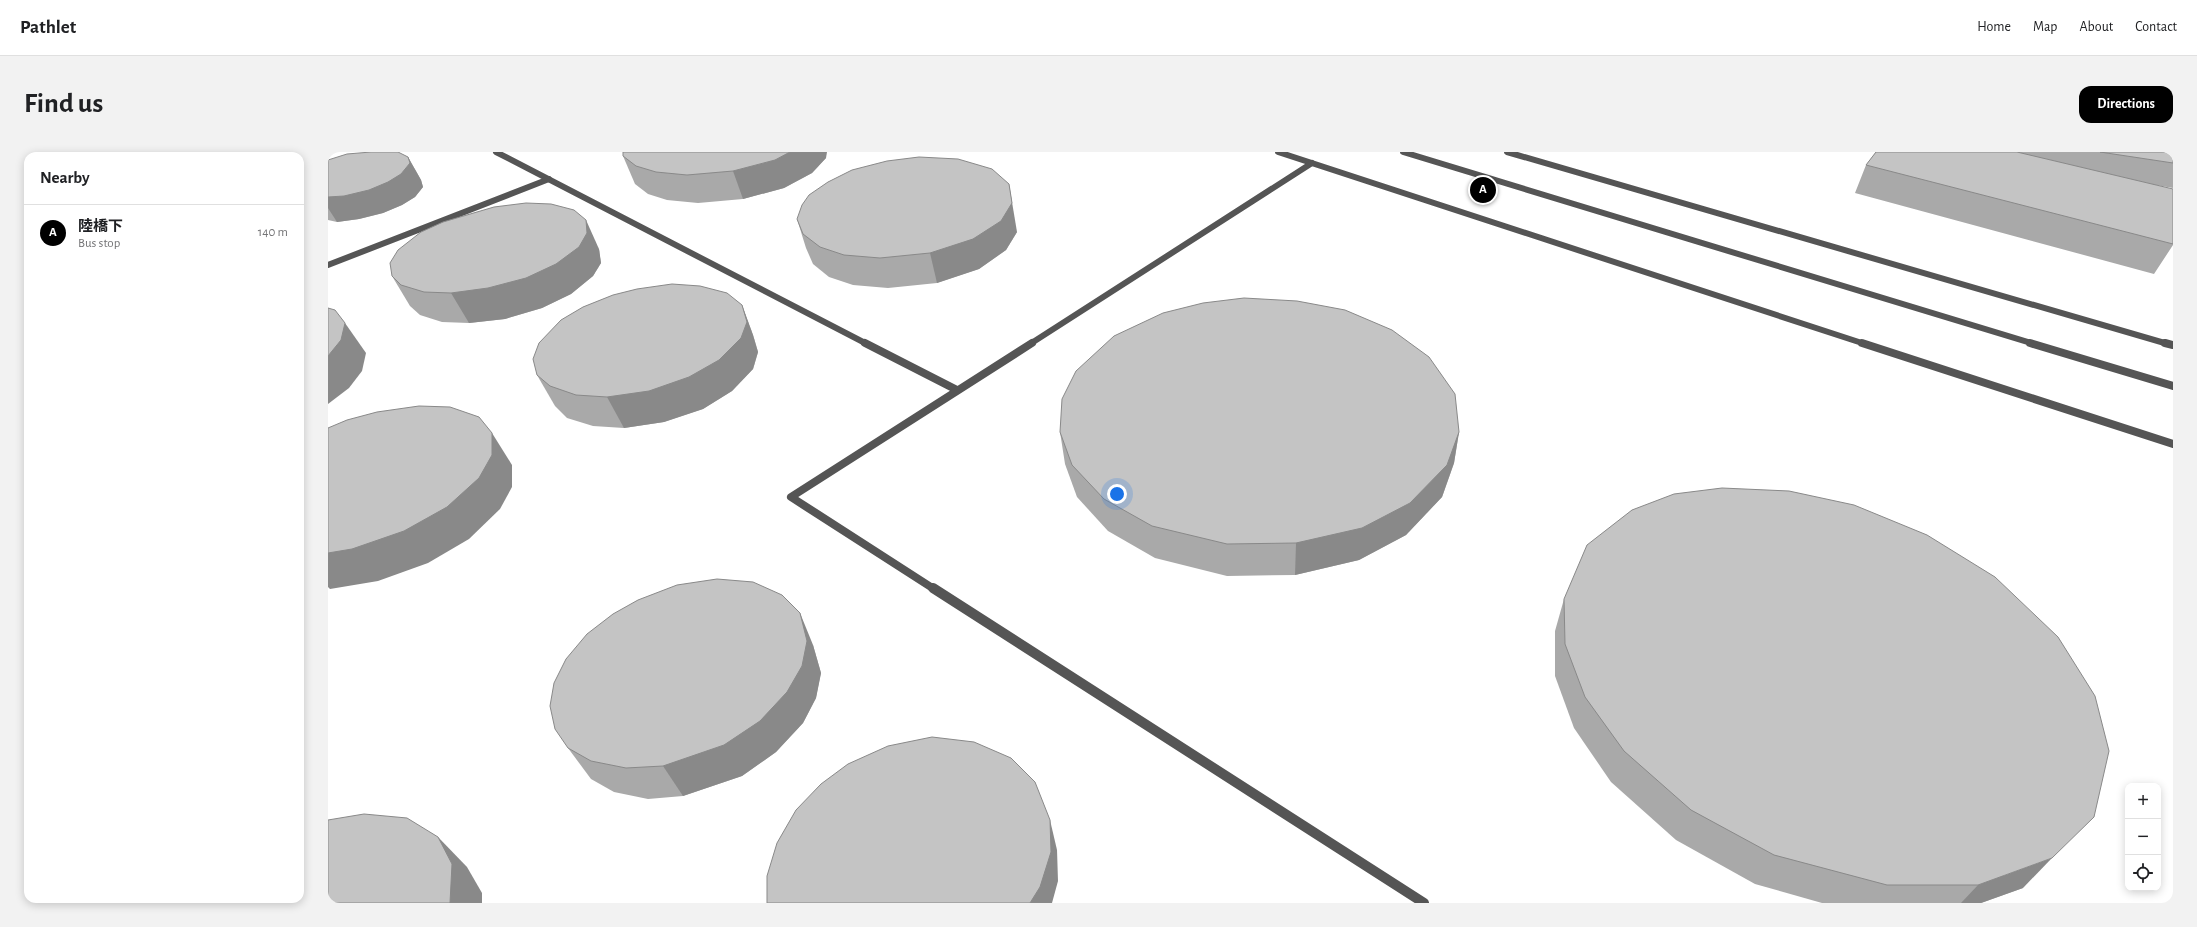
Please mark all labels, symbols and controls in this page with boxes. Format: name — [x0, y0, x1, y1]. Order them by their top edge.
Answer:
text: Pathlet — [20, 18, 76, 37]
text: Home — [1977, 20, 2011, 34]
text: Map — [2033, 20, 2057, 34]
text: About — [2079, 20, 2113, 34]
text: Contact — [2135, 20, 2177, 34]
button: Directions — [2079, 86, 2173, 123]
text: Find us — [24, 90, 103, 118]
text: Nearby — [40, 169, 90, 186]
pin: A — [1470, 175, 1496, 205]
text: 陸橋下 — [78, 219, 123, 234]
text: A — [49, 226, 57, 239]
text: 140 m — [258, 226, 288, 239]
text: Bus stop — [78, 237, 120, 250]
your location — [1107, 484, 1127, 504]
map controls — [2125, 783, 2161, 891]
button: + — [2125, 783, 2161, 819]
button: − — [2125, 819, 2161, 855]
button: locate — [2125, 855, 2161, 891]

